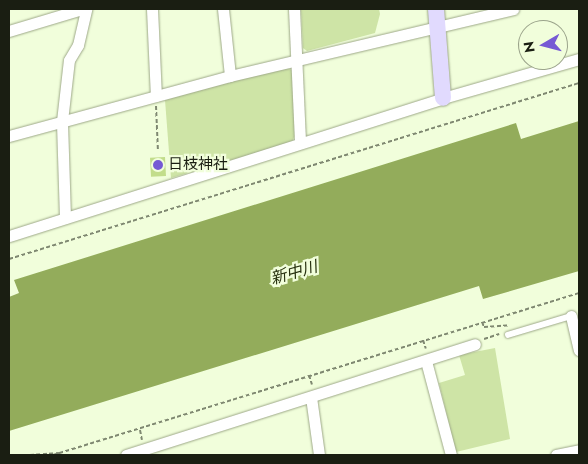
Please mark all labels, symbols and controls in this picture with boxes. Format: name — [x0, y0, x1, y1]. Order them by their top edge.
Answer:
north arrow — [518, 20, 568, 70]
text: N — [518, 40, 540, 54]
place label: 日枝神社 — [168, 156, 228, 174]
marker: 日枝神社 — [152, 159, 164, 171]
water label: 新中川 — [268, 257, 320, 289]

